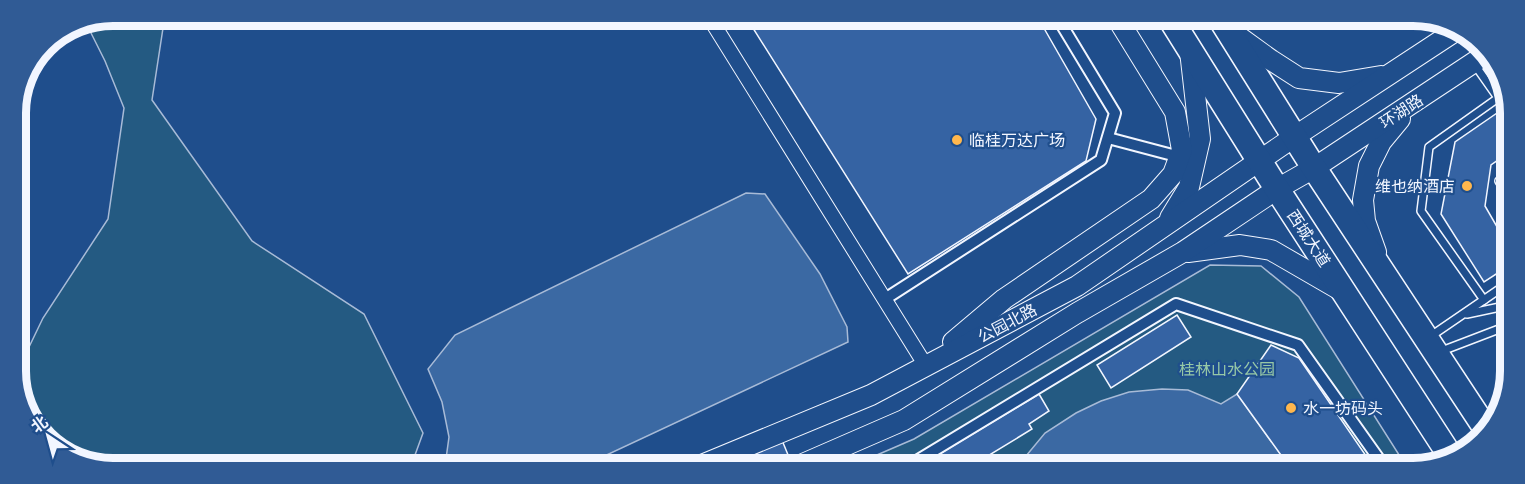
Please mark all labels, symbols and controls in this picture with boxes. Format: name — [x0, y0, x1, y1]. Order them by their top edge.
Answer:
street label: 环湖路 — [1376, 90, 1427, 132]
place label: 临桂万达广场 — [969, 131, 1065, 150]
marker: 临桂万达广场 — [950, 133, 964, 147]
place label: 维也纳酒店 — [1375, 177, 1455, 196]
marker: 维也纳酒店 — [1460, 179, 1474, 193]
street label: 西城大道 — [1283, 206, 1334, 270]
street label: 公园北路 — [975, 300, 1040, 347]
park label: 桂林山水公园 — [1179, 360, 1275, 379]
place label: 水一坊码头 — [1303, 399, 1383, 418]
marker: 水一坊码头 — [1284, 401, 1298, 415]
north arrow — [18, 406, 78, 466]
text: 北 — [27, 412, 52, 437]

